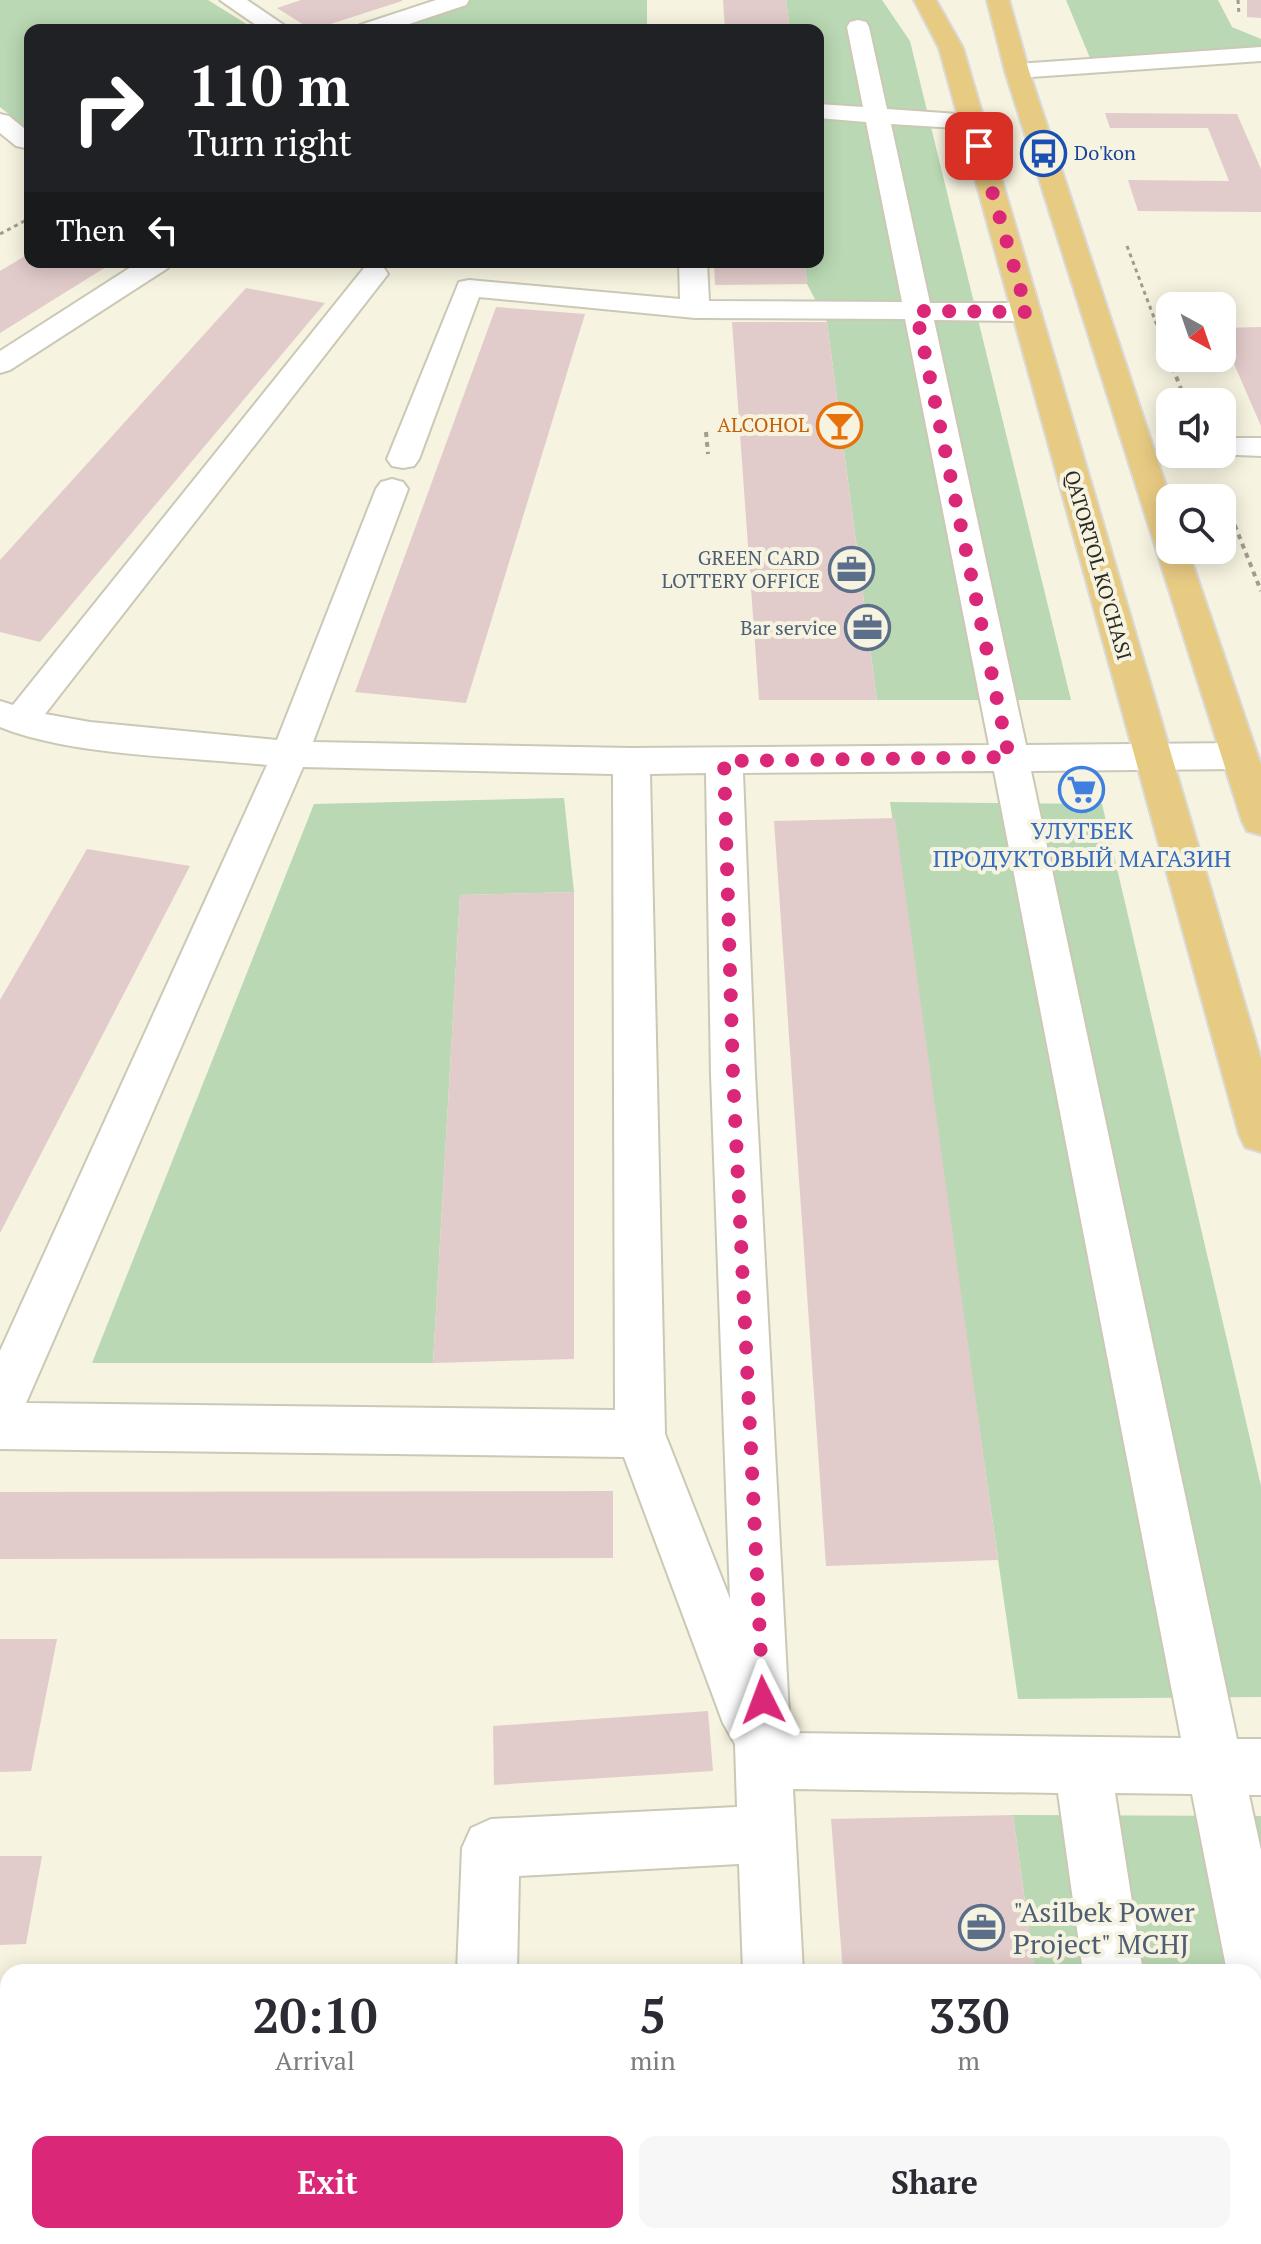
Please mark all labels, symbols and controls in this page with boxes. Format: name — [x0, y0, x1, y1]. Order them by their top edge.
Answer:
text: 110 m — [188, 48, 350, 122]
icon: right — [56, 56, 160, 160]
pin — [945, 112, 1013, 180]
text: Turn right — [188, 119, 352, 166]
icon: arrive — [957, 124, 1001, 168]
bus stop icon: Do'kon — [1019, 129, 1067, 177]
place label: Do'kon — [1074, 139, 1136, 166]
icon: left — [141, 208, 185, 252]
text: Then — [56, 210, 125, 250]
north arrow — [1156, 292, 1236, 372]
map controls — [1156, 292, 1236, 564]
button: sound — [1156, 388, 1236, 468]
bar icon: ALCOHOL — [816, 401, 864, 449]
place label: ALCOHOL — [717, 411, 809, 438]
street label: QATORTOL KO'CHASI — [1058, 467, 1138, 663]
button: search — [1156, 484, 1236, 564]
place label: GREEN CARD LOTTERY OFFICE — [661, 544, 820, 594]
office icon: GREEN CARD LOTTERY OFFICE — [827, 546, 875, 594]
office icon: Bar service — [844, 604, 892, 652]
place label: Bar service — [740, 614, 837, 641]
supermarket icon: УЛУГБЕК ПРОДУКТОВЫЙ МАГАЗИН — [1058, 765, 1106, 813]
place label: УЛУГБЕК ПРОДУКТОВЫЙ МАГАЗИН — [933, 814, 1231, 874]
position arrow — [721, 1658, 805, 1742]
place label: "Asilbek Power Project" MCHJ — [1013, 1893, 1195, 1962]
office icon: "Asilbek Power Project" MCHJ — [958, 1904, 1006, 1952]
text: 20:10 — [252, 1983, 377, 2047]
text: 5 — [639, 1983, 666, 2047]
text: 330 — [928, 1983, 1010, 2047]
text: Arrival — [275, 2043, 355, 2077]
text: min — [630, 2043, 676, 2077]
text: m — [958, 2043, 980, 2077]
button: Exit — [32, 2136, 623, 2228]
button: Share — [639, 2136, 1230, 2228]

